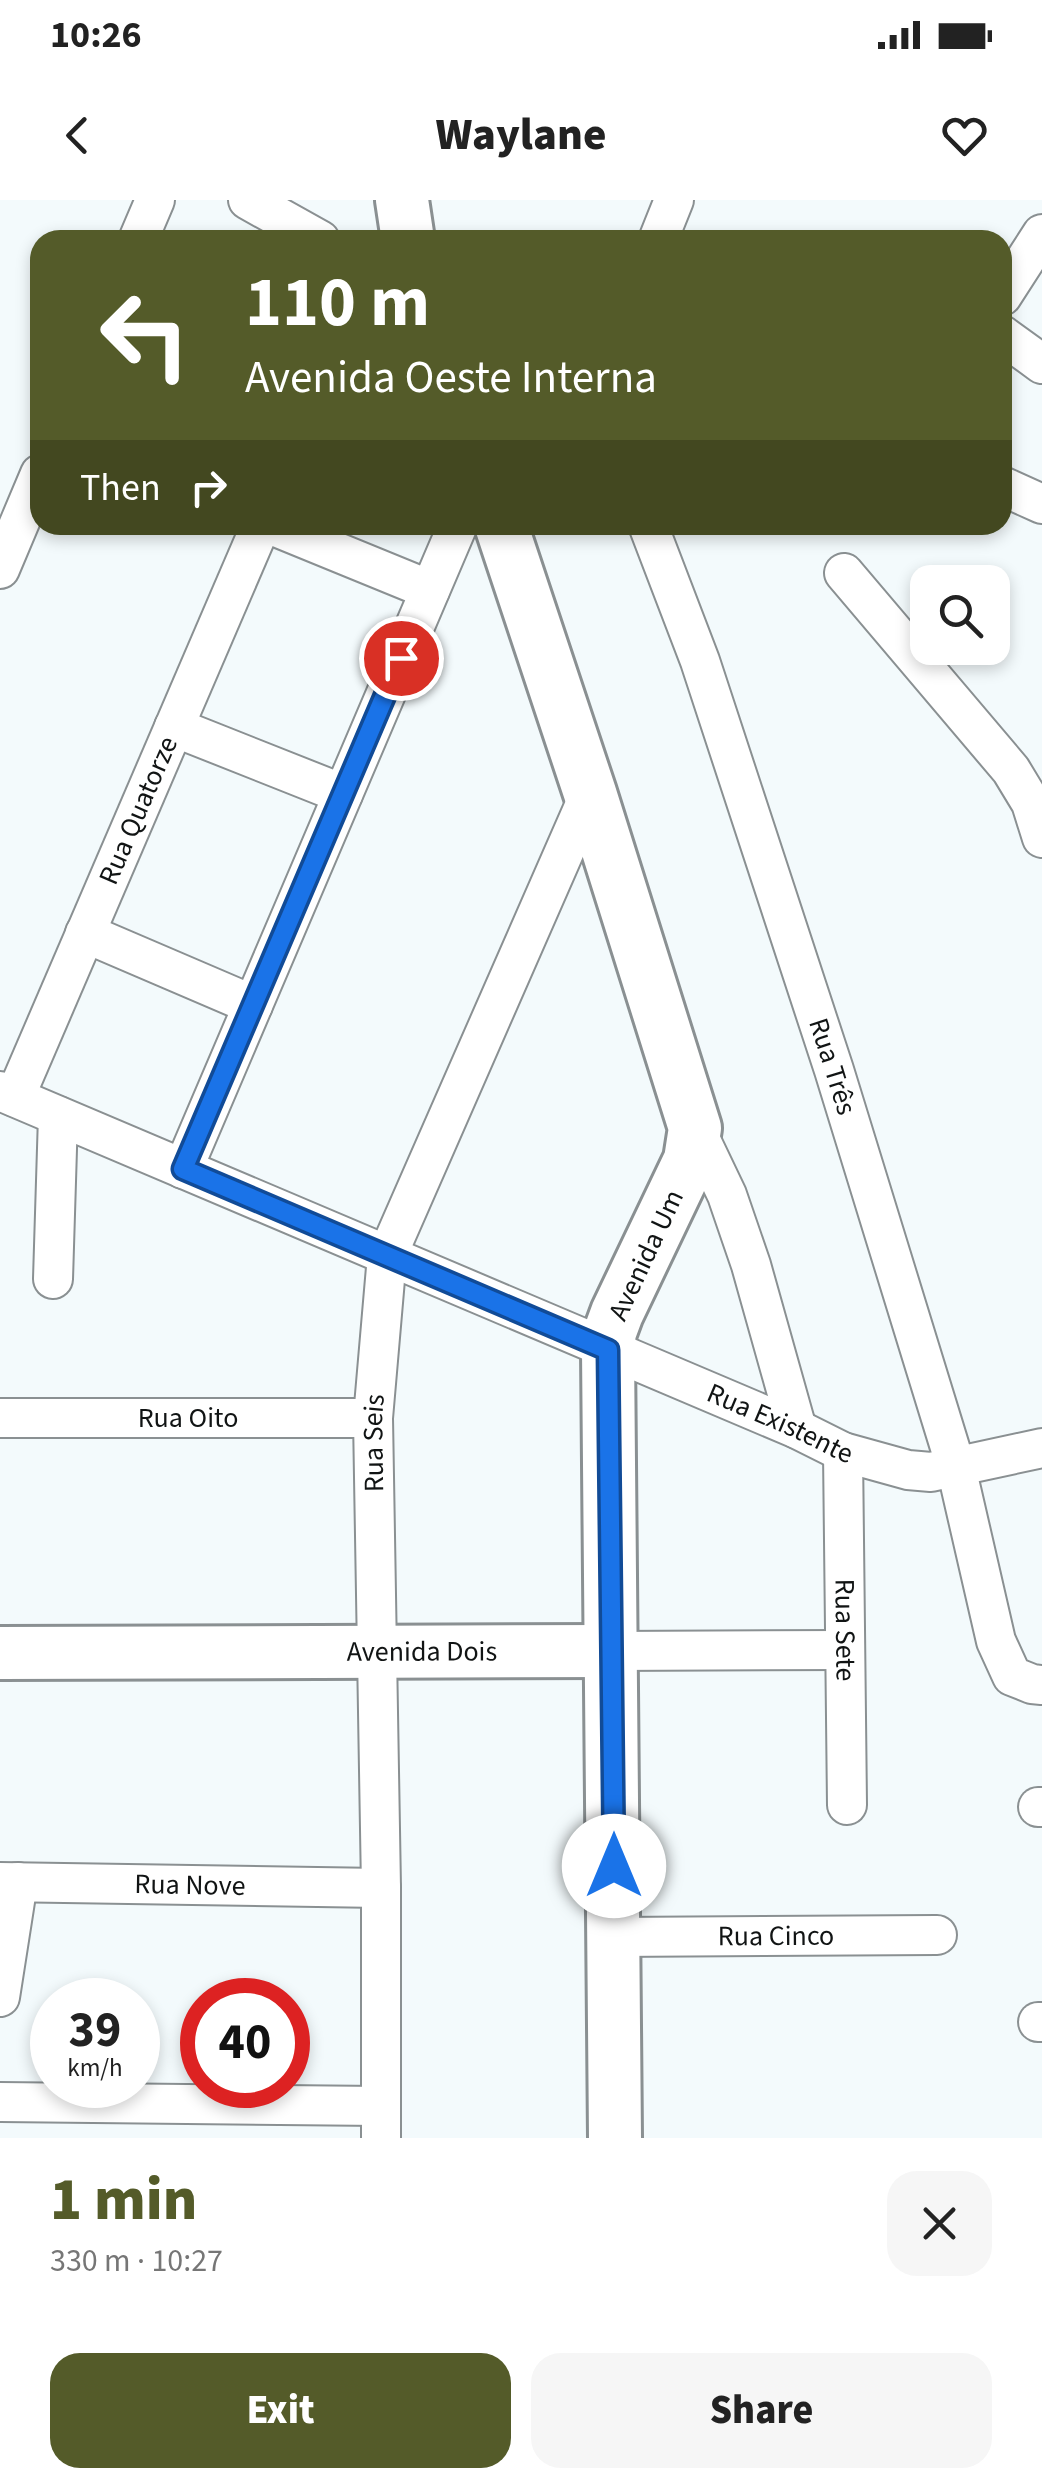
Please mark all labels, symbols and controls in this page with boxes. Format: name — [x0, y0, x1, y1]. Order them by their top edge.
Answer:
text: 10:26 — [50, 8, 142, 62]
text: Waylane — [436, 103, 606, 167]
icon: back — [50, 108, 105, 163]
icon: heart — [937, 108, 992, 163]
text: 110 m — [245, 253, 430, 353]
icon: left — [80, 270, 210, 400]
text: Avenida Oeste Interna — [245, 346, 657, 410]
icon: right — [181, 460, 236, 515]
text: Then — [80, 461, 161, 515]
map controls — [910, 565, 1010, 665]
button: search — [910, 565, 1010, 665]
pin — [359, 616, 444, 701]
icon: arrive — [374, 631, 429, 686]
street label: Rua Quatorze — [89, 730, 188, 891]
street label: Rua Três — [798, 1013, 867, 1120]
street label: Avenida Um — [598, 1183, 694, 1327]
street label: Rua Existente — [701, 1373, 857, 1474]
street label: Rua Seis — [353, 1392, 395, 1493]
street label: Rua Oito — [138, 1398, 238, 1438]
street label: Rua Sete — [824, 1579, 866, 1681]
street label: Avenida Dois — [347, 1631, 497, 1672]
position arrow — [562, 1814, 666, 1918]
street label: Rua Nove — [134, 1864, 246, 1906]
street label: Rua Cinco — [718, 1916, 834, 1956]
speed limit sign: 40 — [180, 1978, 310, 2108]
text: 39 — [69, 1995, 121, 2066]
text: km/h — [67, 2050, 123, 2086]
text: 1 min — [50, 2158, 197, 2243]
button: close — [887, 2171, 992, 2276]
text: 330 m · 10:27 — [50, 2238, 223, 2284]
button: Exit — [50, 2353, 511, 2468]
button: Share — [531, 2353, 992, 2468]

